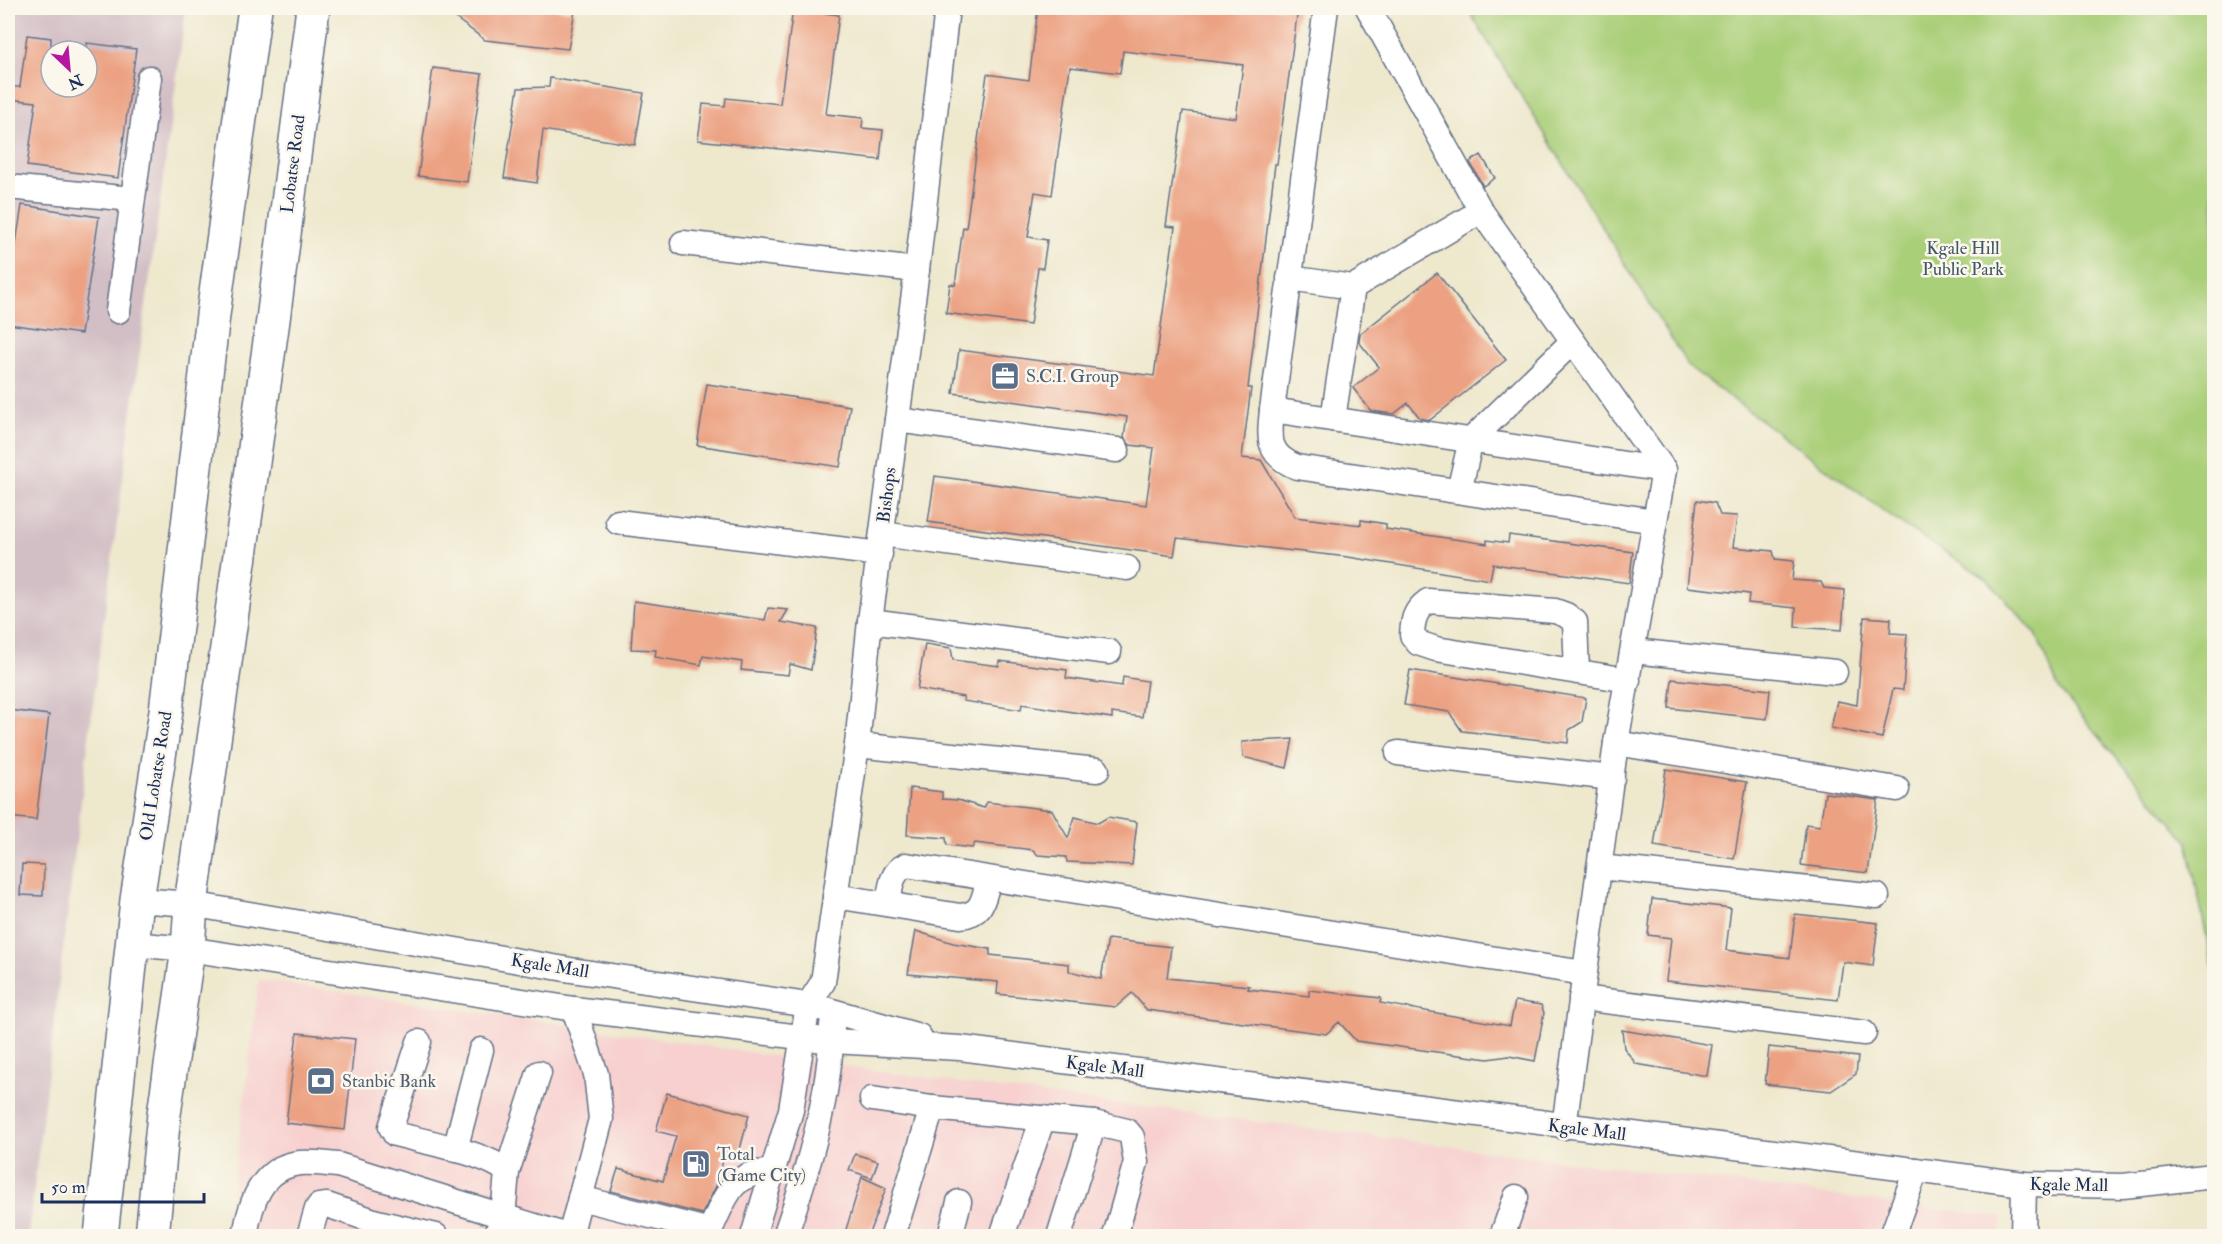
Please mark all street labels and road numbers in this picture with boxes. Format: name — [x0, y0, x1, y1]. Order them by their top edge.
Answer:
street label: Lobatse Road — [276, 113, 310, 215]
street label: Bishops — [872, 466, 902, 524]
street label: Old Lobatse Road — [134, 710, 178, 842]
street label: Kgale Mall — [509, 948, 591, 984]
street label: Kgale Mall — [1065, 1051, 1146, 1083]
street label: Kgale Mall — [1547, 1114, 1628, 1146]
street label: Kgale Mall — [2029, 1173, 2109, 1197]

